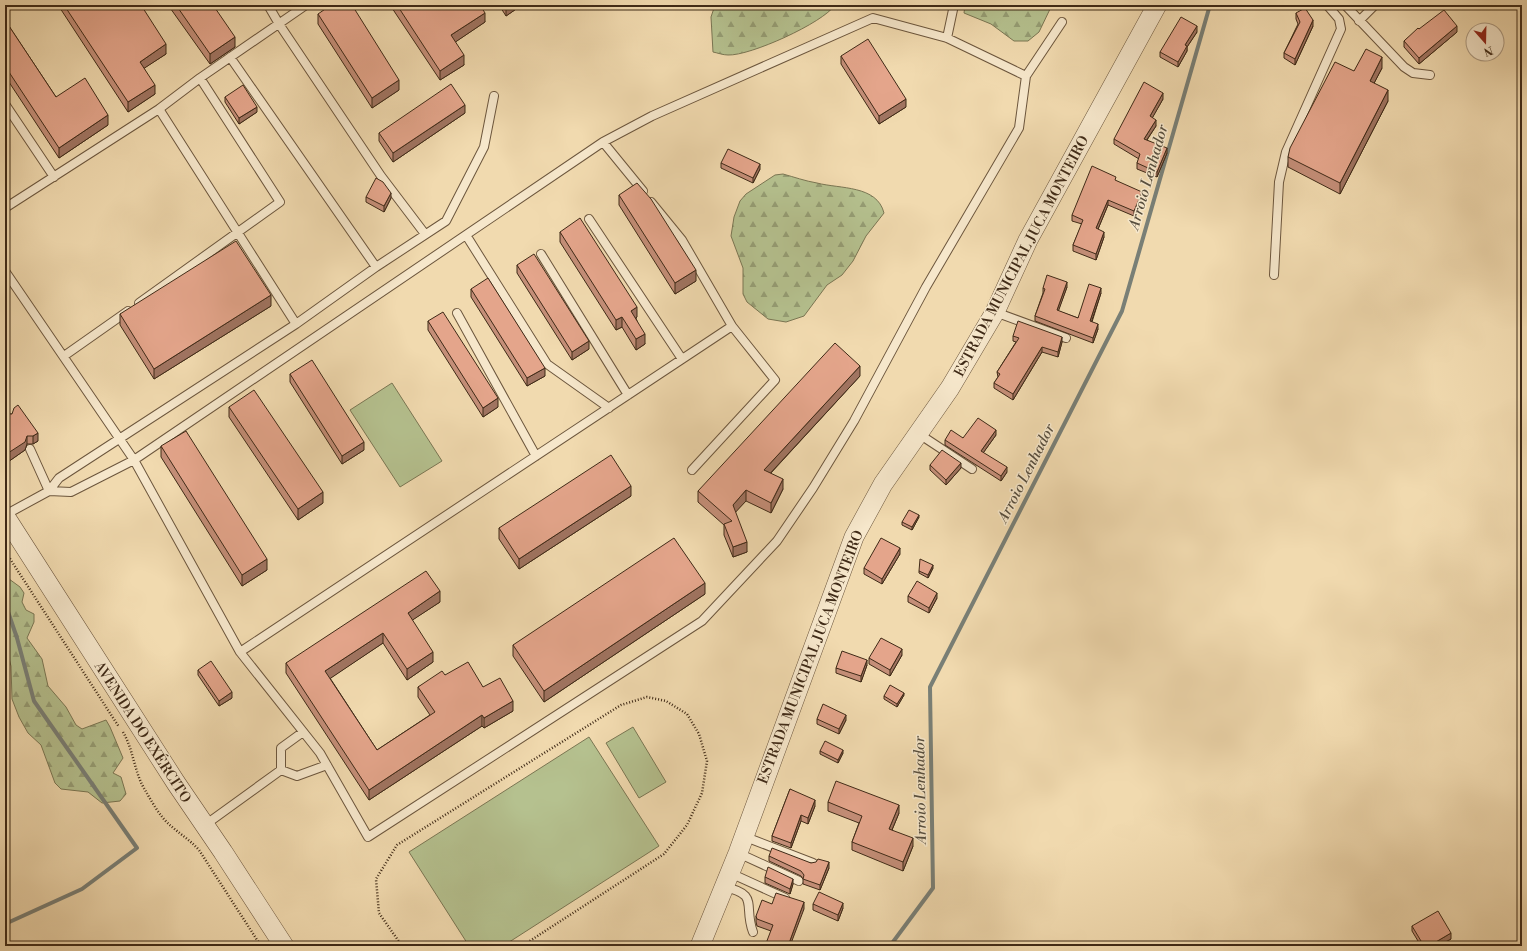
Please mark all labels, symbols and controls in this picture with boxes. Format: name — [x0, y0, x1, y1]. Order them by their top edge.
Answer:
north arrow — [1465, 22, 1505, 62]
text: N — [1481, 42, 1495, 59]
water label: Arroio Lenhador — [1124, 122, 1173, 234]
street label: ESTRADA MUNICIPAL JUCA MONTEIRO — [950, 133, 1093, 380]
water label: Arroio Lenhador — [993, 420, 1060, 528]
street label: ESTRADA MUNICIPAL JUCA MONTEIRO — [754, 528, 868, 787]
street label: AVENIDA DO EXÉRCITO — [89, 657, 196, 807]
water label: Arroio Lenhador — [910, 735, 931, 846]

